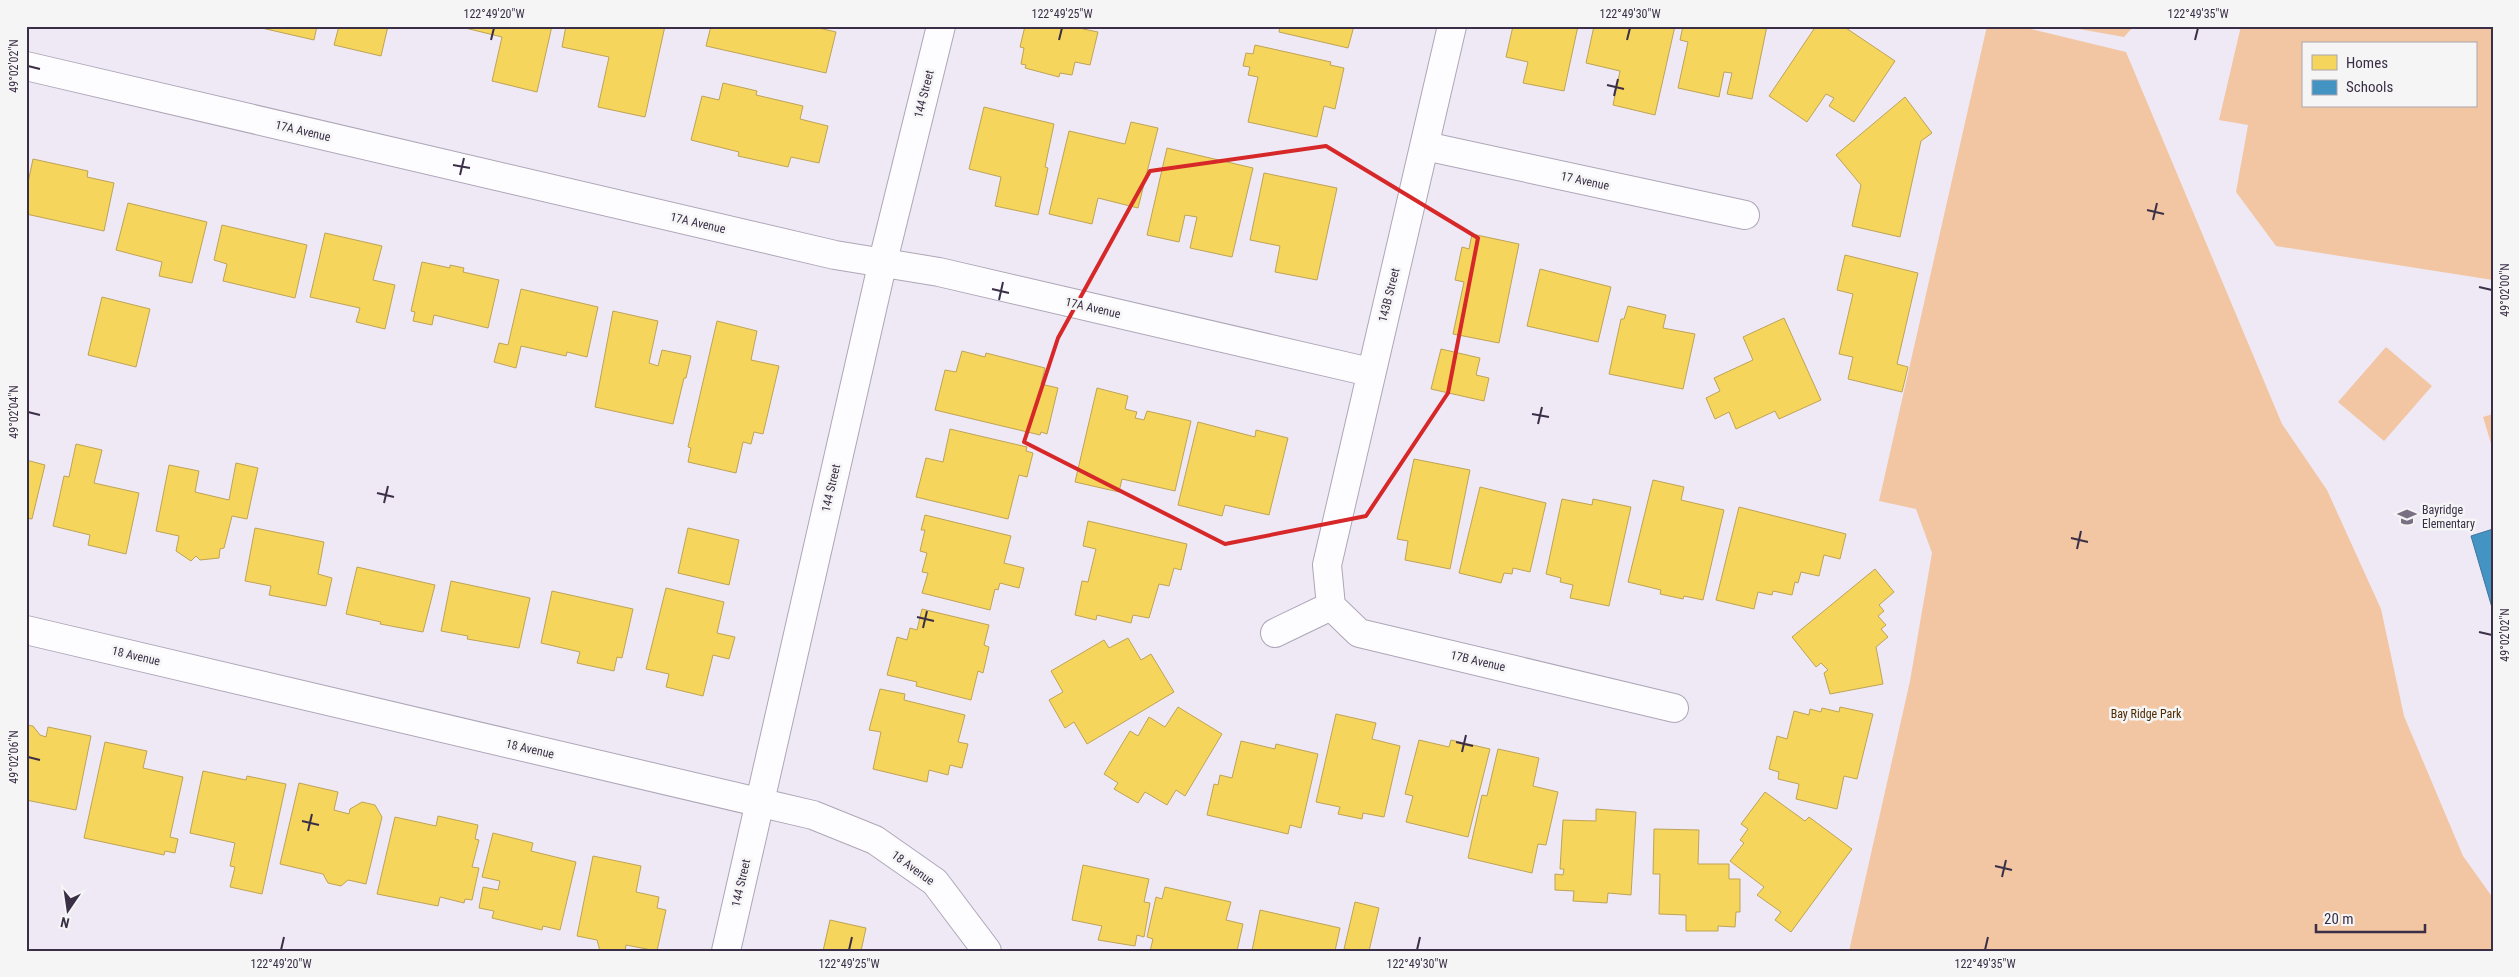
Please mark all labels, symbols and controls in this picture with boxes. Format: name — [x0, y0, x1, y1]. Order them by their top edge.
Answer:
text: 122°49'20"W — [463, 7, 525, 21]
text: 122°49'25"W — [1031, 7, 1093, 21]
text: 122°49'30"W — [1599, 7, 1661, 21]
text: 122°49'35"W — [2167, 7, 2229, 21]
text: 49°02'02"N — [7, 39, 21, 93]
legend — [2302, 42, 2476, 108]
text: Homes — [2346, 54, 2388, 72]
street label: 144 Street — [911, 68, 937, 119]
text: Schools — [2346, 78, 2393, 96]
street label: 17A Avenue — [274, 118, 332, 144]
street label: 17 Avenue — [1560, 169, 1611, 193]
street label: 17A Avenue — [669, 210, 727, 236]
text: 49°02'00"N — [2498, 263, 2512, 317]
street label: 143B Street — [1376, 266, 1403, 323]
street label: 17A Avenue — [1064, 295, 1122, 321]
text: 49°02'04"N — [7, 385, 21, 439]
street label: 144 Street — [819, 462, 843, 513]
place label: Bayridge Elementary — [2422, 503, 2475, 531]
school or university icon: Bayridge Elementary — [2396, 506, 2418, 528]
text: 49°02'02"N — [2498, 608, 2512, 662]
street label: 18 Avenue — [110, 644, 162, 668]
street label: 17B Avenue — [1449, 648, 1507, 674]
park label: Bay Ridge Park — [2111, 707, 2182, 721]
text: 49°02'06"N — [7, 730, 21, 784]
street label: 18 Avenue — [504, 737, 556, 761]
street label: 18 Avenue — [889, 848, 937, 888]
street label: 144 Street — [729, 857, 753, 908]
north arrow — [42, 884, 92, 934]
scale bar — [2316, 902, 2425, 934]
text: 20 m — [2324, 910, 2354, 928]
text: N — [59, 914, 71, 931]
text: 122°49'20"W — [250, 957, 312, 971]
text: 122°49'25"W — [818, 957, 880, 971]
text: 122°49'30"W — [1386, 957, 1448, 971]
text: 122°49'35"W — [1954, 957, 2016, 971]

